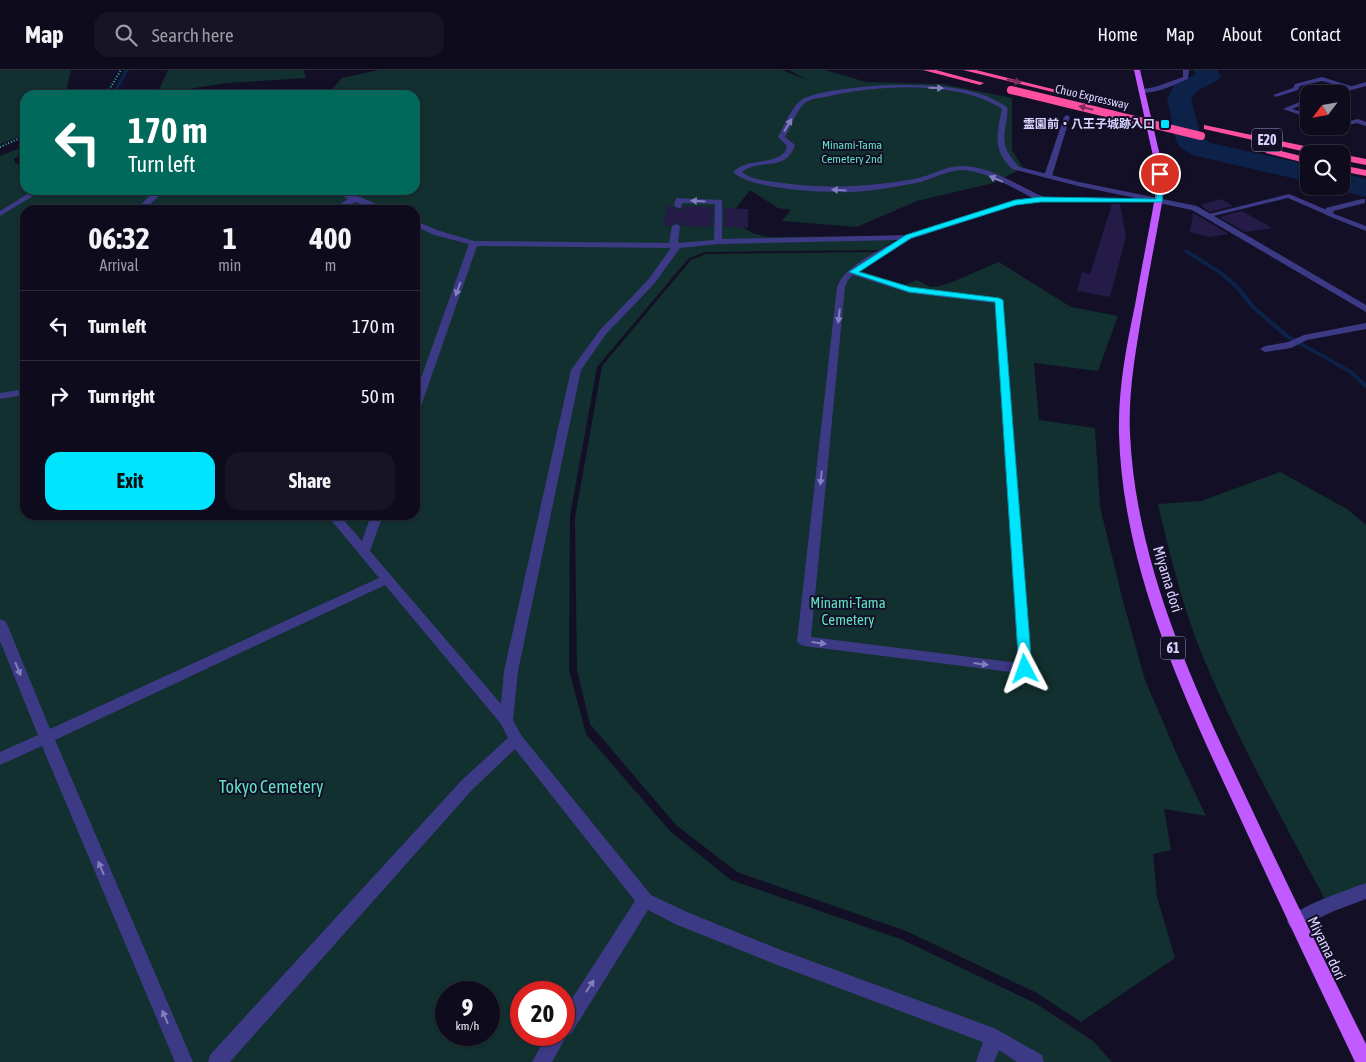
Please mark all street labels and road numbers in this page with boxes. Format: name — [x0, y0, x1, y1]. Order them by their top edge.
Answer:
street label: Chuo Expressway — [1054, 82, 1130, 112]
road number: E20 — [1252, 128, 1282, 152]
street label: Miyama dori — [1150, 544, 1186, 614]
road number: 61 — [1160, 636, 1186, 660]
street label: Miyama dori — [1304, 914, 1350, 982]

